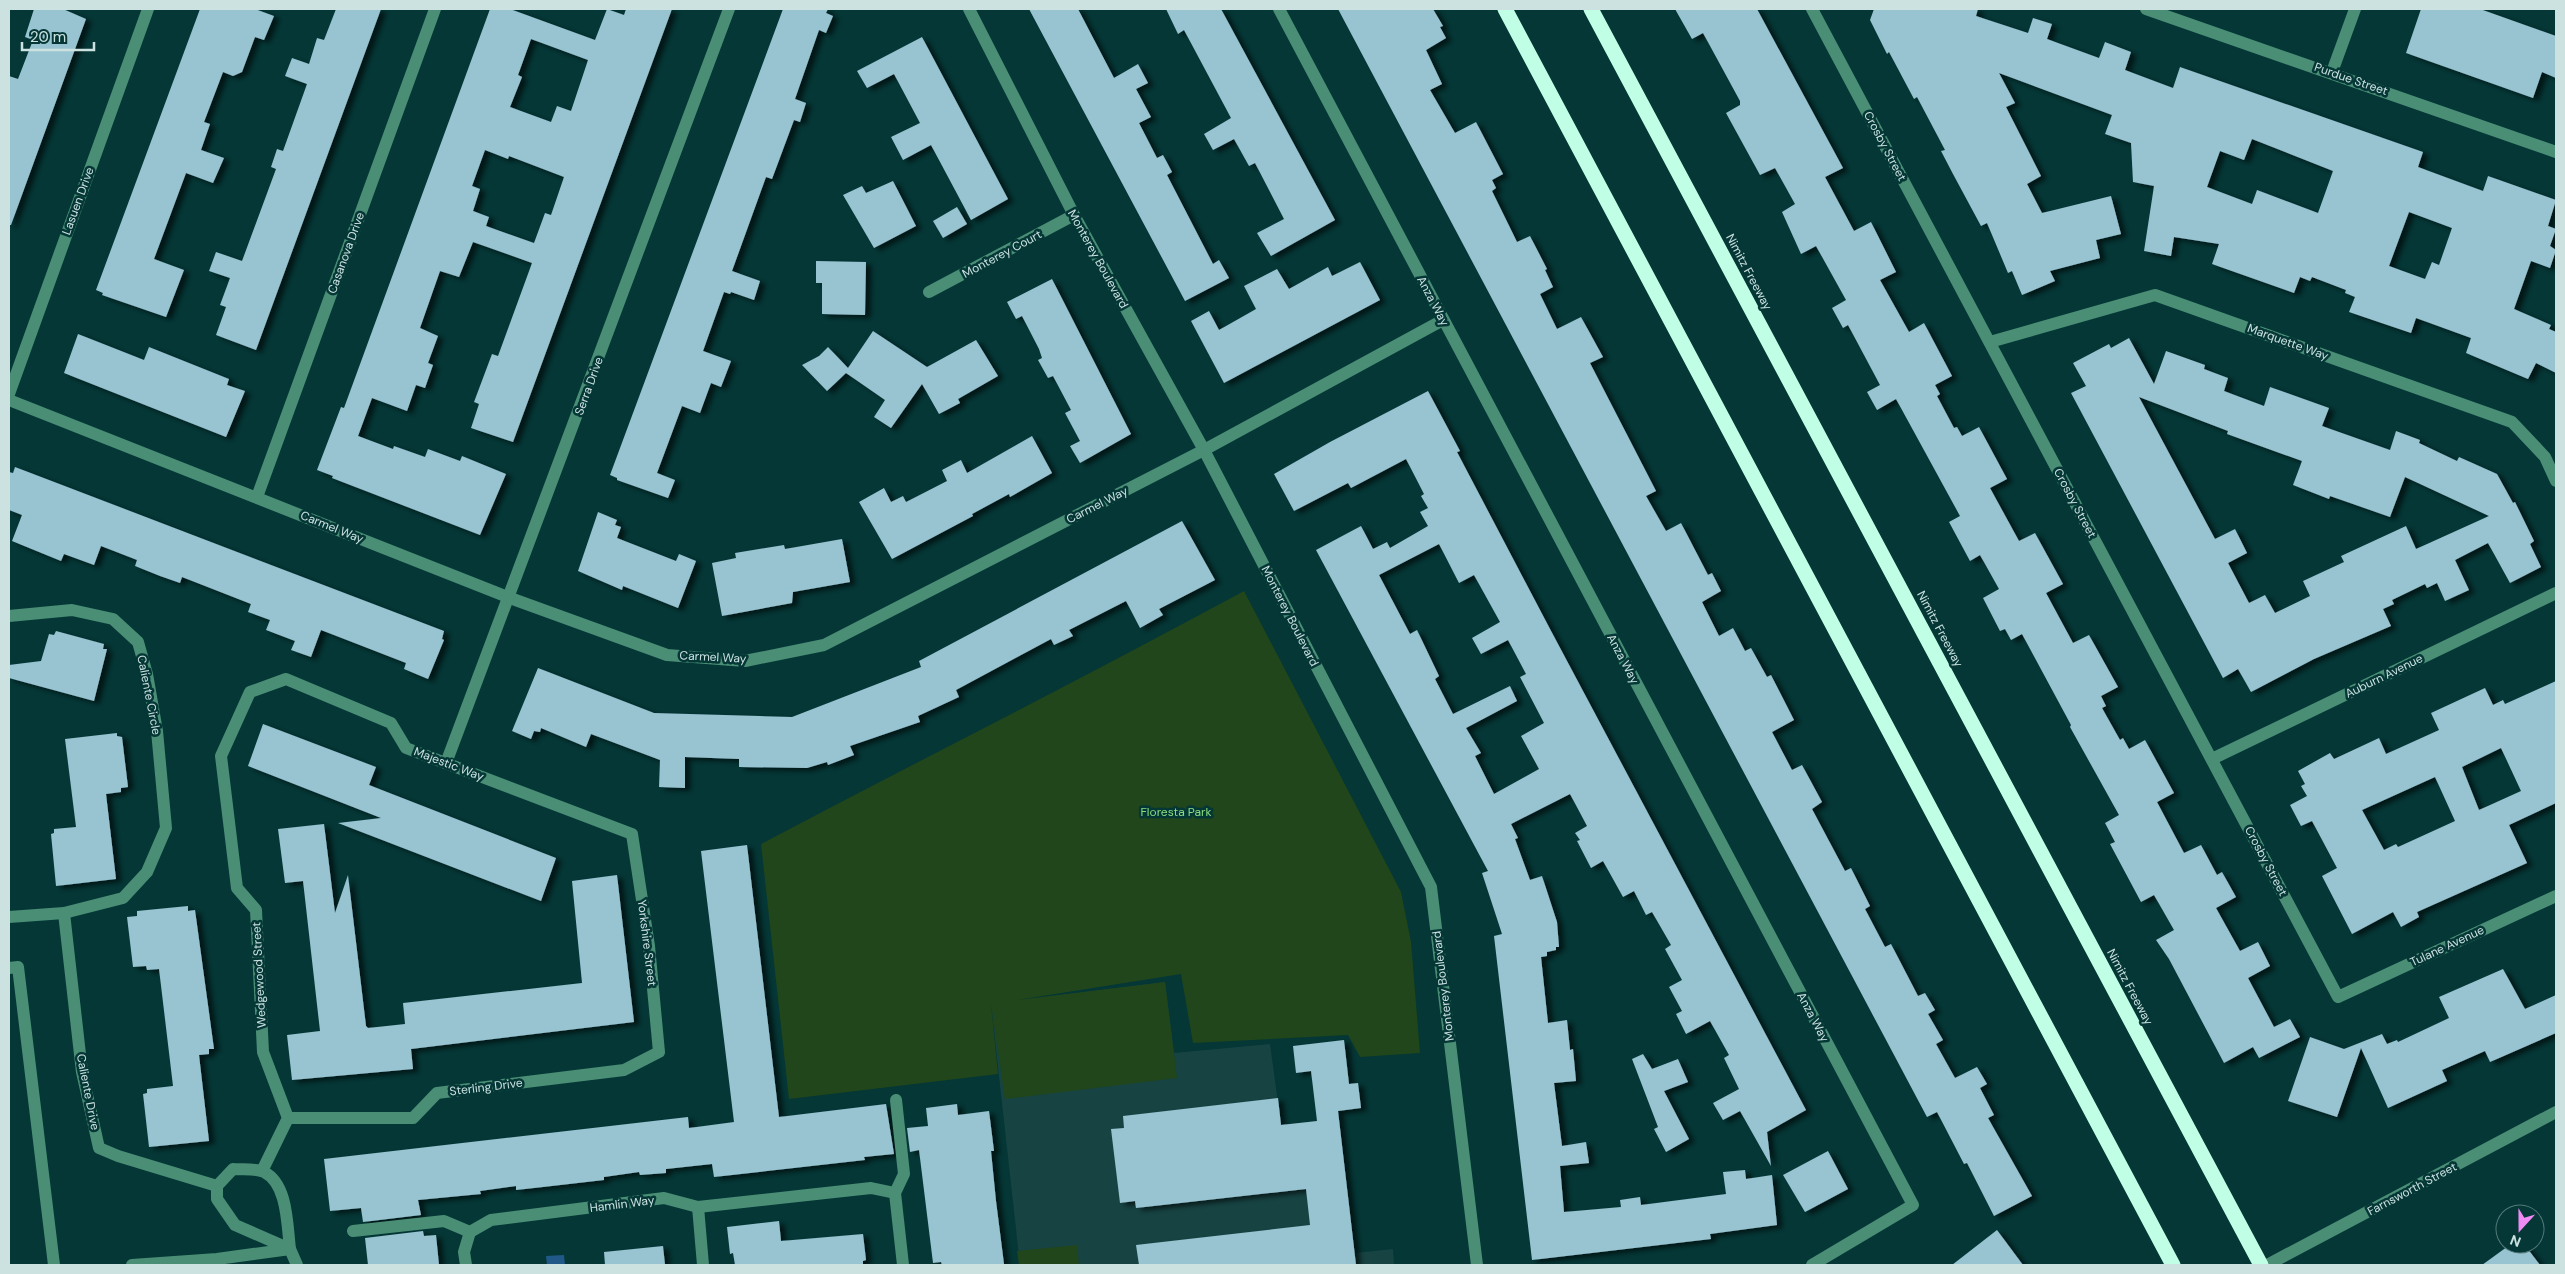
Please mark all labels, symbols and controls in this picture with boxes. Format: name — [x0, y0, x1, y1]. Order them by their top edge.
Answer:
scale bar — [22, 20, 95, 52]
text: 20 m — [30, 27, 66, 47]
street label: Purdue Street — [2312, 59, 2390, 99]
street label: Crosby Street — [1860, 108, 1910, 184]
street label: Lasuen Drive — [58, 165, 98, 237]
street label: Monterey Boulevard — [1064, 207, 1132, 311]
street label: Casanova Drive — [324, 210, 368, 296]
street label: Monterey Court — [959, 226, 1045, 282]
street label: Nimitz Freeway — [1722, 231, 1776, 313]
street label: Anza Way — [1413, 273, 1453, 329]
street label: Marquette Way — [2245, 320, 2331, 364]
street label: Serra Drive — [571, 355, 607, 417]
street label: Crosby Street — [2050, 465, 2100, 541]
street label: Carmel Way — [1064, 483, 1131, 527]
street label: Carmel Way — [298, 507, 366, 547]
street label: Monterey Boulevard — [1258, 563, 1322, 669]
street label: Nimitz Freeway — [1913, 588, 1967, 670]
street label: Anza Way — [1603, 631, 1643, 687]
street label: Carmel Way — [679, 647, 747, 667]
street label: Auburn Avenue — [2343, 650, 2426, 702]
street label: Caliente Circle — [133, 654, 165, 736]
street label: Majestic Way — [412, 743, 487, 785]
park label: Floresta Park — [1140, 804, 1212, 820]
street label: Crosby Street — [2241, 823, 2291, 899]
street label: Yorkshire Street — [634, 899, 660, 988]
street label: Wedgewood Street — [248, 921, 270, 1028]
street label: Tulane Avenue — [2407, 922, 2487, 970]
street label: Monterey Boulevard — [1428, 930, 1458, 1042]
street label: Nimitz Freeway — [2103, 946, 2157, 1028]
street label: Anza Way — [1793, 989, 1833, 1045]
street label: Caliente Drive — [73, 1053, 103, 1132]
street label: Sterling Drive — [449, 1075, 524, 1099]
street label: Farnsworth Street — [2365, 1159, 2460, 1219]
street label: Hamlin Way — [589, 1192, 656, 1216]
north arrow — [2495, 1204, 2545, 1254]
text: N — [2507, 1231, 2523, 1251]

